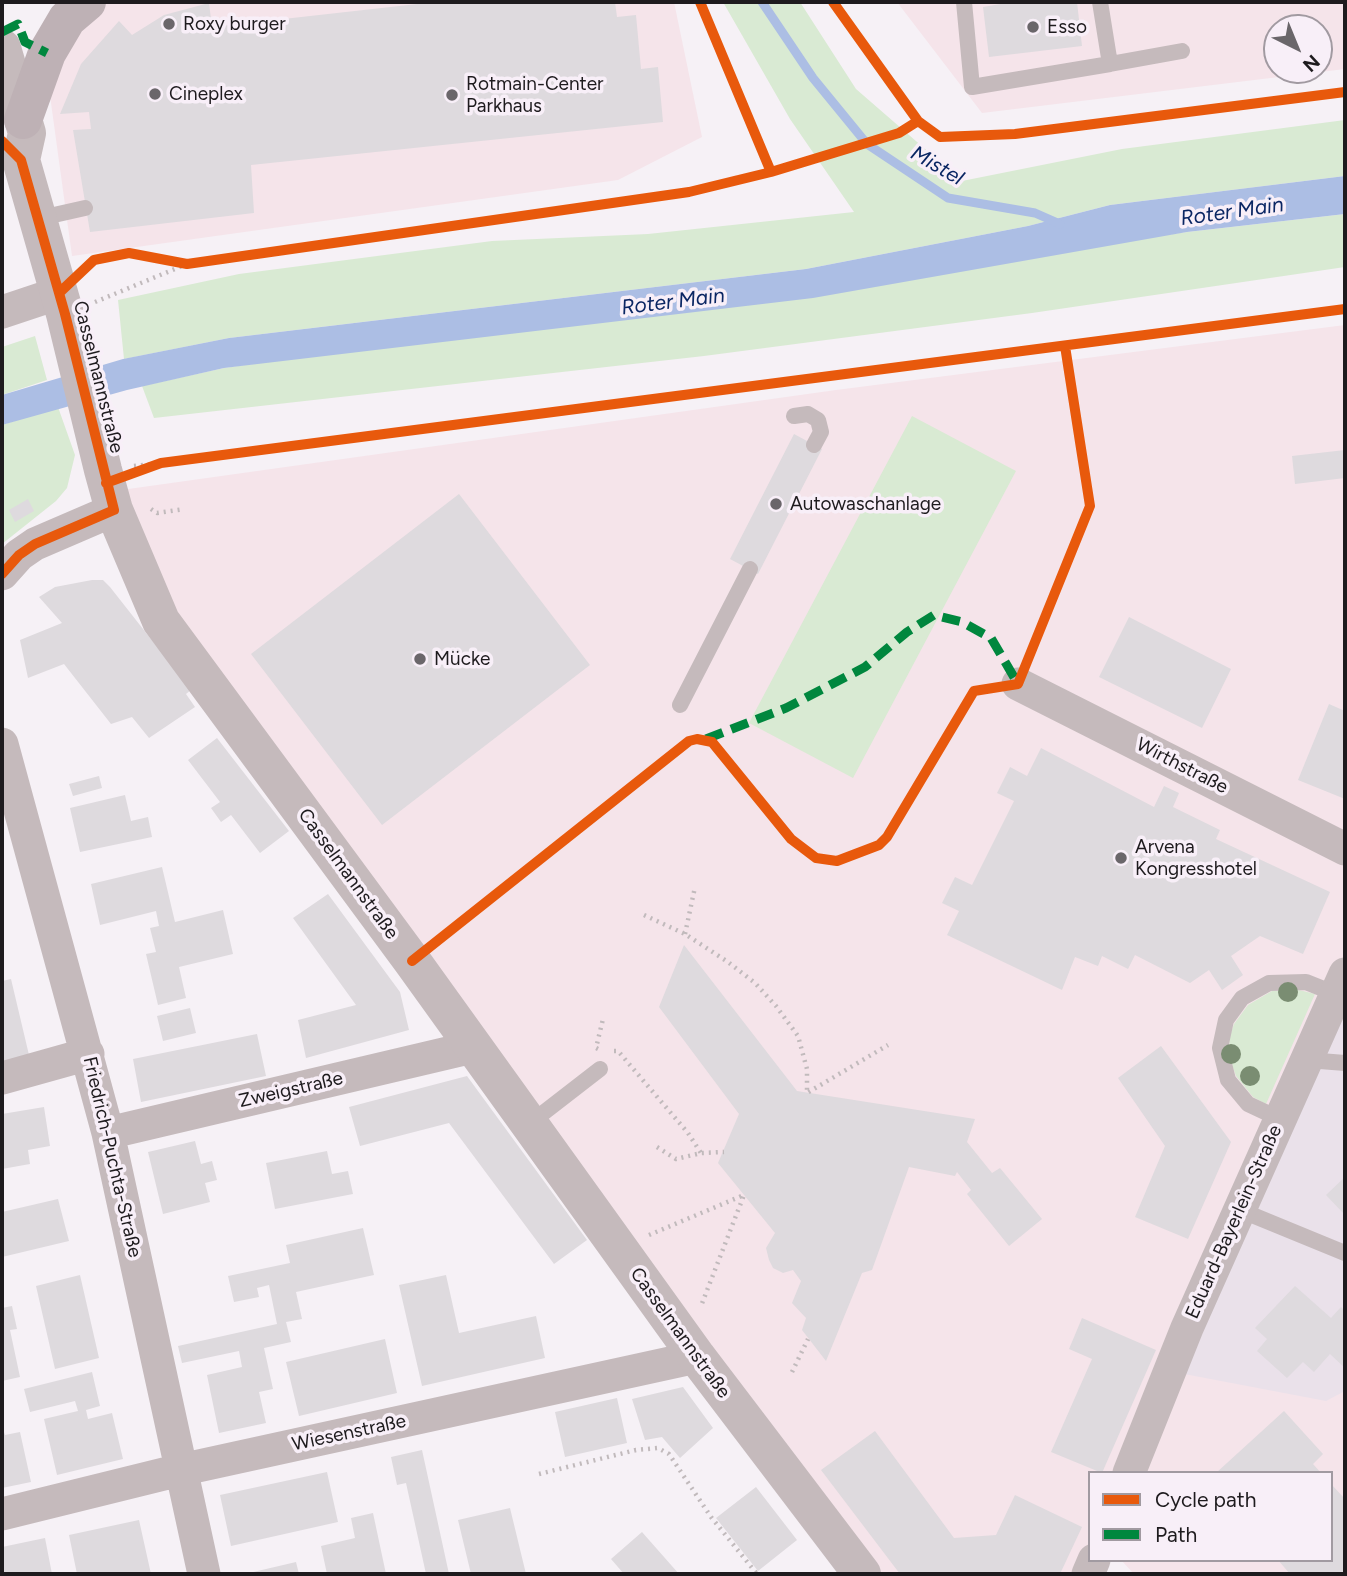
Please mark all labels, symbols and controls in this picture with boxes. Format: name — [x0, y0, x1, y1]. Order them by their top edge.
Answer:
place label: Roxy burger — [183, 13, 286, 35]
north arrow — [1263, 14, 1333, 84]
marker: Roxy burger — [161, 16, 177, 32]
place label: Esso — [1047, 16, 1087, 38]
marker: Esso — [1025, 19, 1041, 35]
text: N — [1298, 50, 1325, 77]
place label: Rotmain-Center Parkhaus — [466, 73, 603, 117]
place label: Cineplex — [169, 83, 243, 105]
marker: Cineplex — [147, 86, 163, 102]
marker: Rotmain-Center Parkhaus — [444, 87, 460, 103]
water label: Mistel — [906, 141, 968, 191]
water label: Roter Main — [1179, 192, 1285, 232]
water label: Roter Main — [620, 283, 726, 321]
street label: Casselmannstraße — [68, 299, 128, 455]
place label: Autowaschanlage — [790, 493, 941, 515]
marker: Autowaschanlage — [768, 496, 784, 512]
place label: Mücke — [434, 648, 490, 670]
marker: Mücke — [412, 651, 428, 667]
street label: Wirthstraße — [1132, 733, 1232, 799]
street label: Casselmannstraße — [293, 804, 403, 944]
place label: Arvena Kongresshotel — [1135, 836, 1257, 880]
marker: Arvena Kongresshotel — [1113, 850, 1129, 866]
street label: Friedrich-Puchta-Straße — [78, 1054, 146, 1260]
street label: Zweigstraße — [237, 1067, 345, 1113]
street label: Eduard-Bayerlein-Straße — [1181, 1122, 1287, 1322]
street label: Casselmannstraße — [625, 1263, 735, 1403]
street label: Wiesenstraße — [290, 1410, 408, 1456]
legend — [1088, 1471, 1333, 1562]
text: Cycle path — [1155, 1487, 1256, 1512]
text: Path — [1155, 1522, 1197, 1547]

